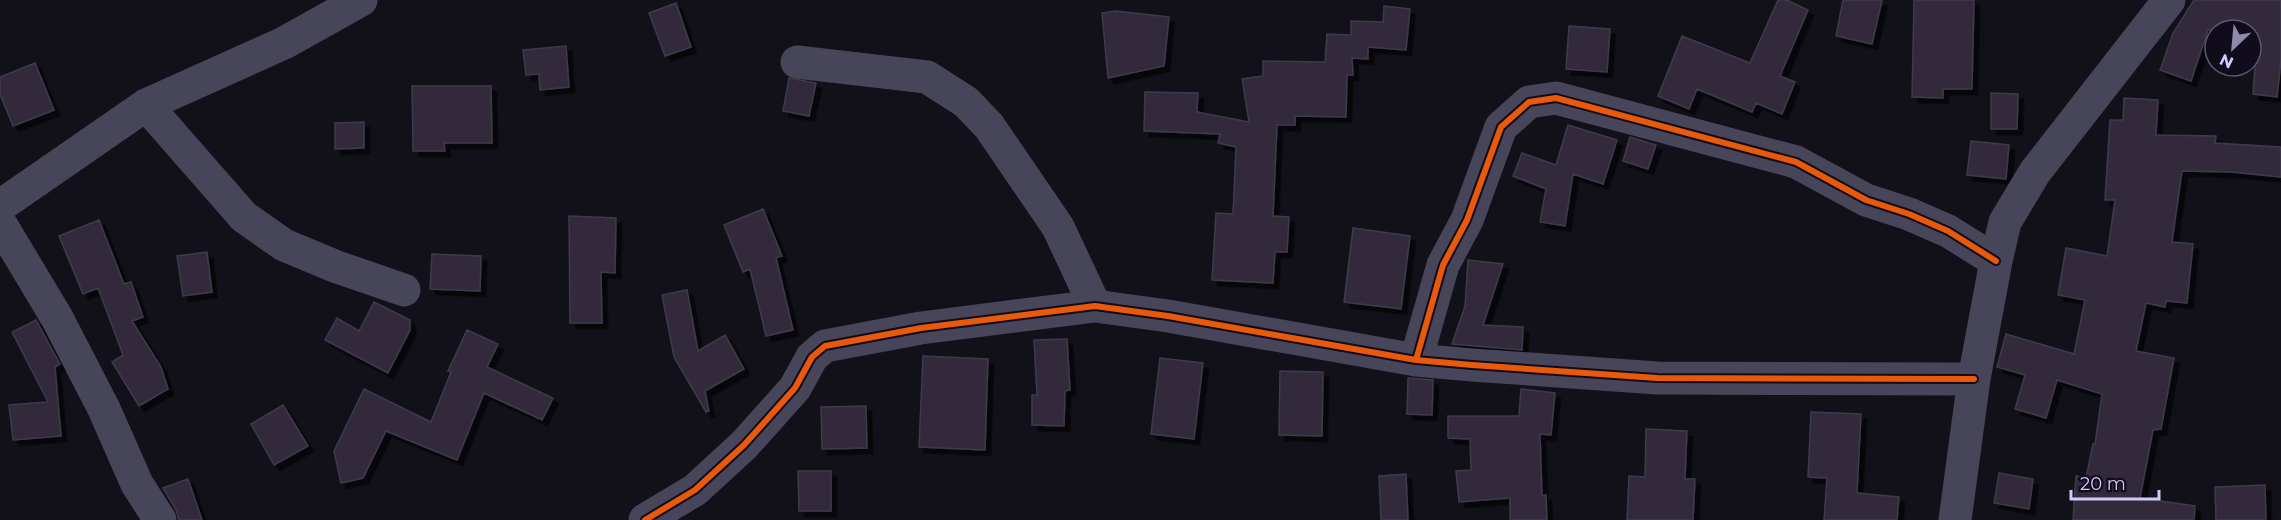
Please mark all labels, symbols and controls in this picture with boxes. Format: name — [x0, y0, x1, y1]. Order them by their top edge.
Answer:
north arrow — [2203, 18, 2263, 78]
text: N — [2217, 50, 2237, 72]
scale bar — [2071, 463, 2160, 501]
text: 20 m — [2080, 473, 2126, 495]

